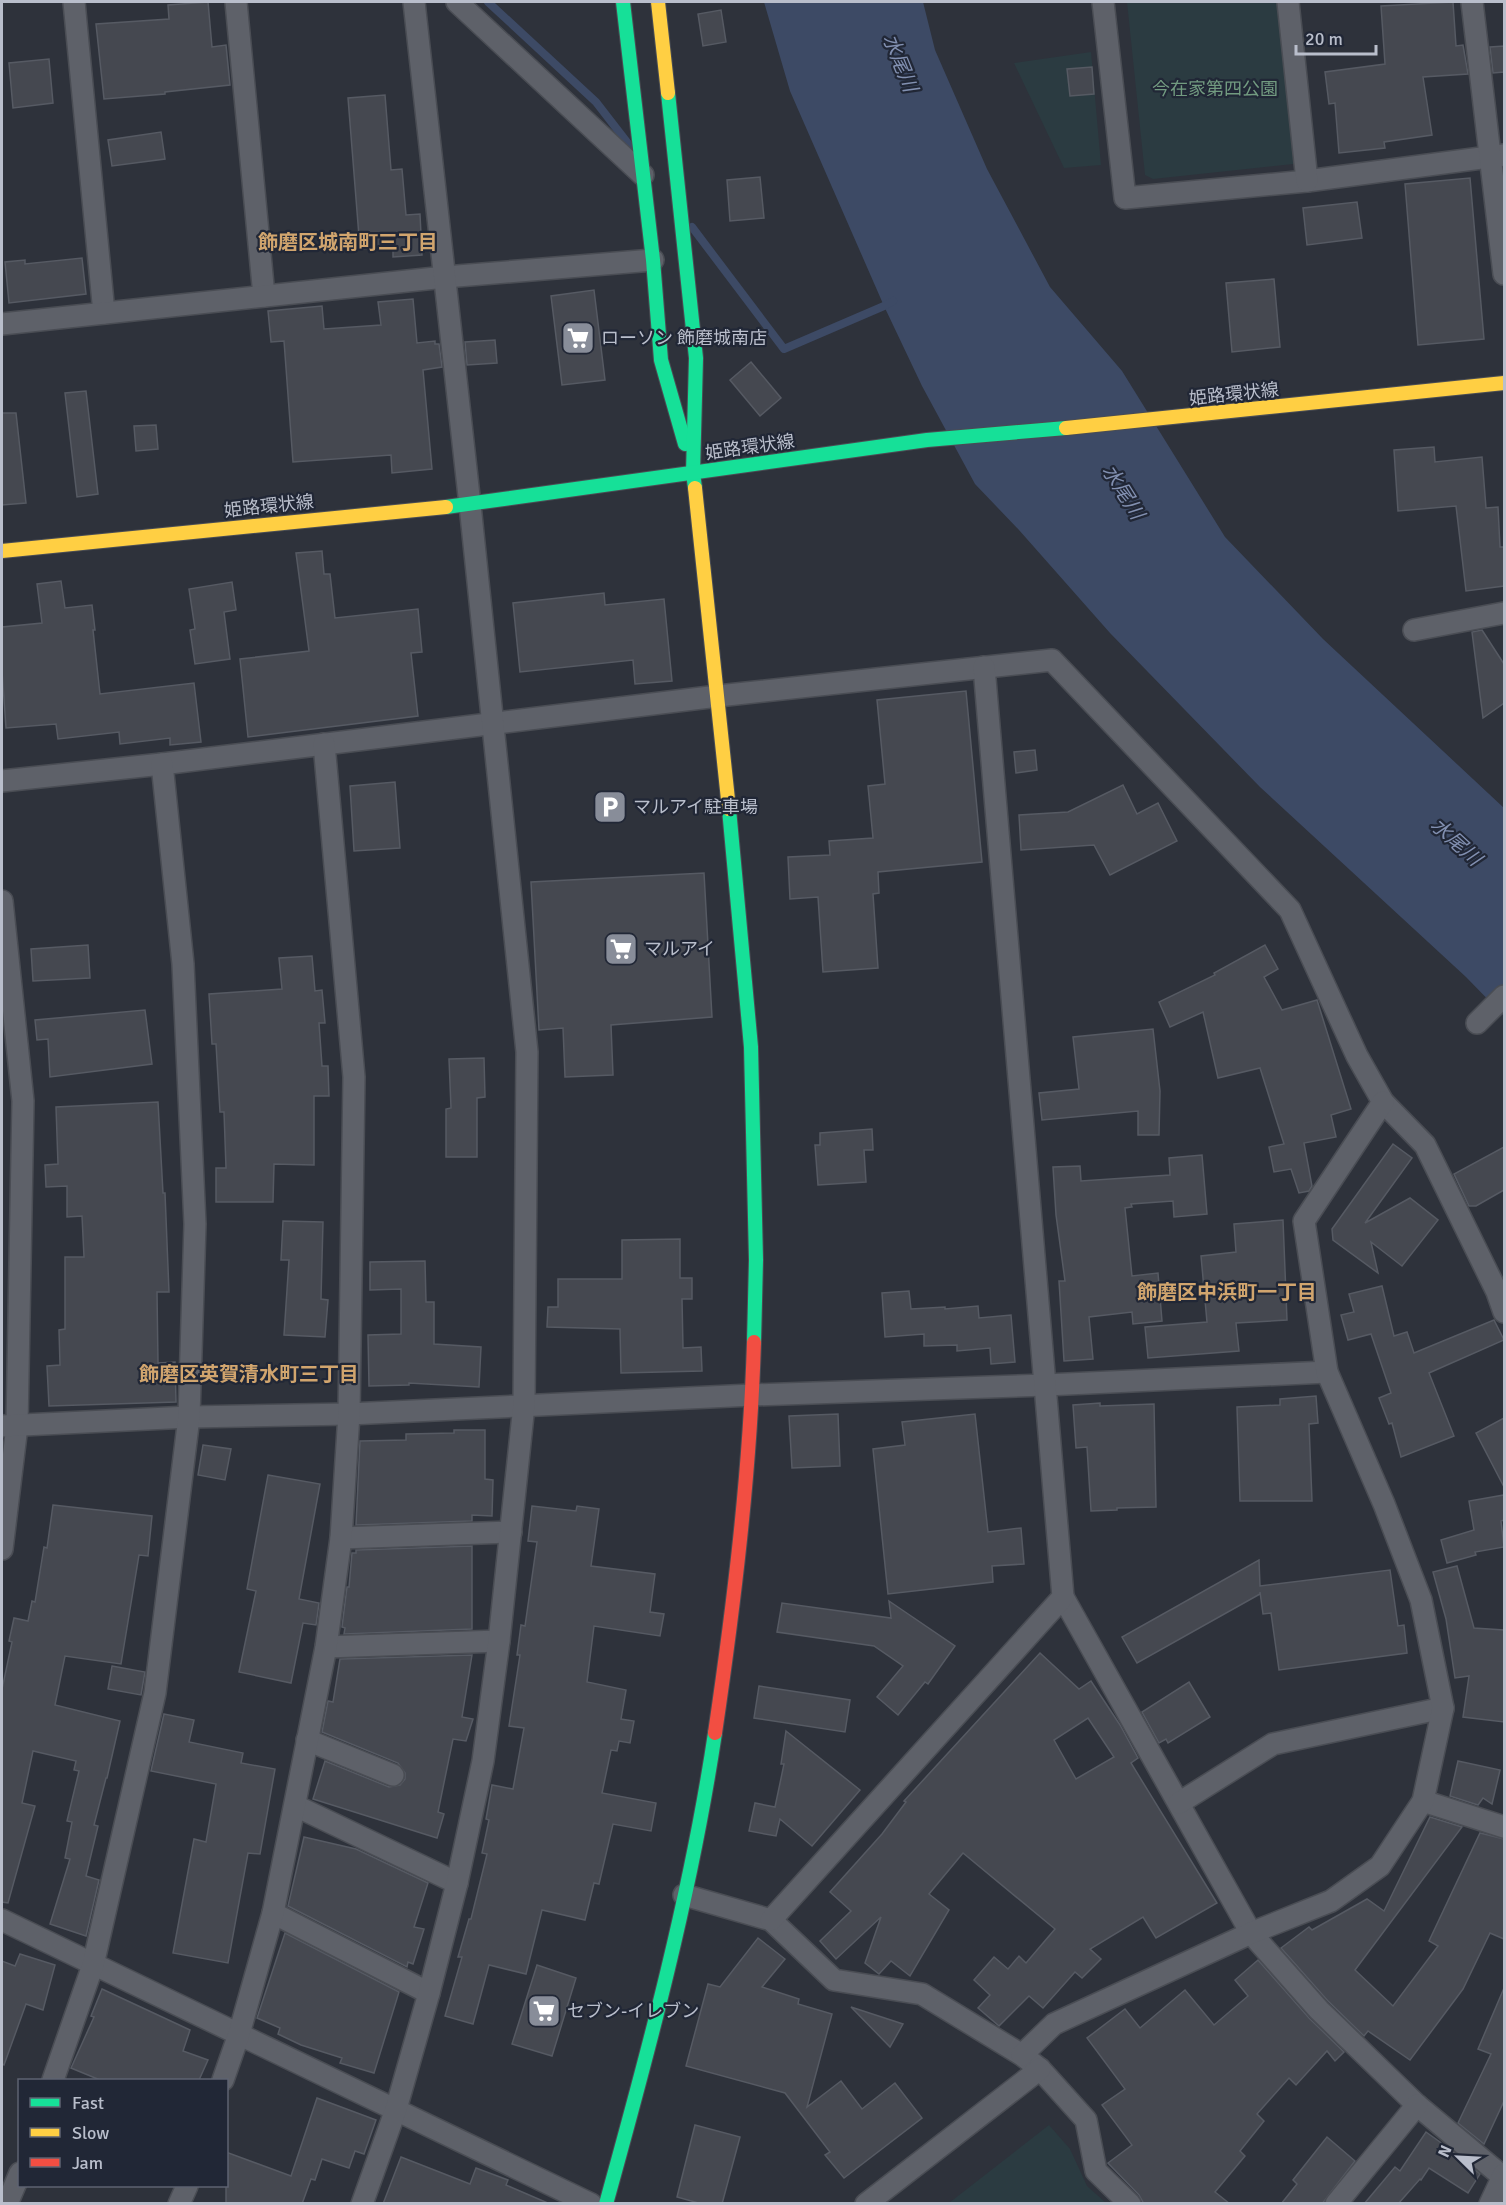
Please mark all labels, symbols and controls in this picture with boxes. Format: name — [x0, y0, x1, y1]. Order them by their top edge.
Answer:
scale bar — [1296, 18, 1376, 56]
text: 20 m — [1305, 28, 1343, 50]
water label: 水尾川 — [877, 31, 924, 97]
park label: 今在家第四公園 — [1152, 78, 1278, 100]
district label: 飾磨区城南町三丁目 — [258, 230, 438, 255]
supermarket icon: ローソン 飾磨城南店 — [560, 320, 596, 356]
place label: ローソン 飾磨城南店 — [601, 327, 767, 349]
street label: 姫路環状線 — [1188, 378, 1280, 410]
street label: 姫路環状線 — [704, 430, 796, 464]
water label: 水尾川 — [1097, 460, 1151, 526]
street label: 姫路環状線 — [223, 490, 315, 522]
parking icon: マルアイ駐車場 — [592, 789, 628, 825]
place label: マルアイ駐車場 — [633, 796, 758, 818]
water label: 水尾川 — [1425, 813, 1488, 873]
supermarket icon: マルアイ — [603, 931, 639, 967]
place label: マルアイ — [644, 938, 715, 960]
district label: 飾磨区中浜町一丁目 — [1137, 1280, 1317, 1305]
district label: 飾磨区英賀清水町三丁目 — [139, 1362, 359, 1387]
supermarket icon: セブン-イレブン — [526, 1993, 562, 2029]
place label: セブン-イレブン — [567, 2000, 699, 2022]
legend — [18, 2079, 228, 2187]
text: Fast — [72, 2092, 104, 2114]
text: Slow — [72, 2122, 109, 2144]
north arrow — [1428, 2127, 1488, 2187]
text: N — [1434, 2142, 1457, 2160]
text: Jam — [72, 2152, 103, 2174]

